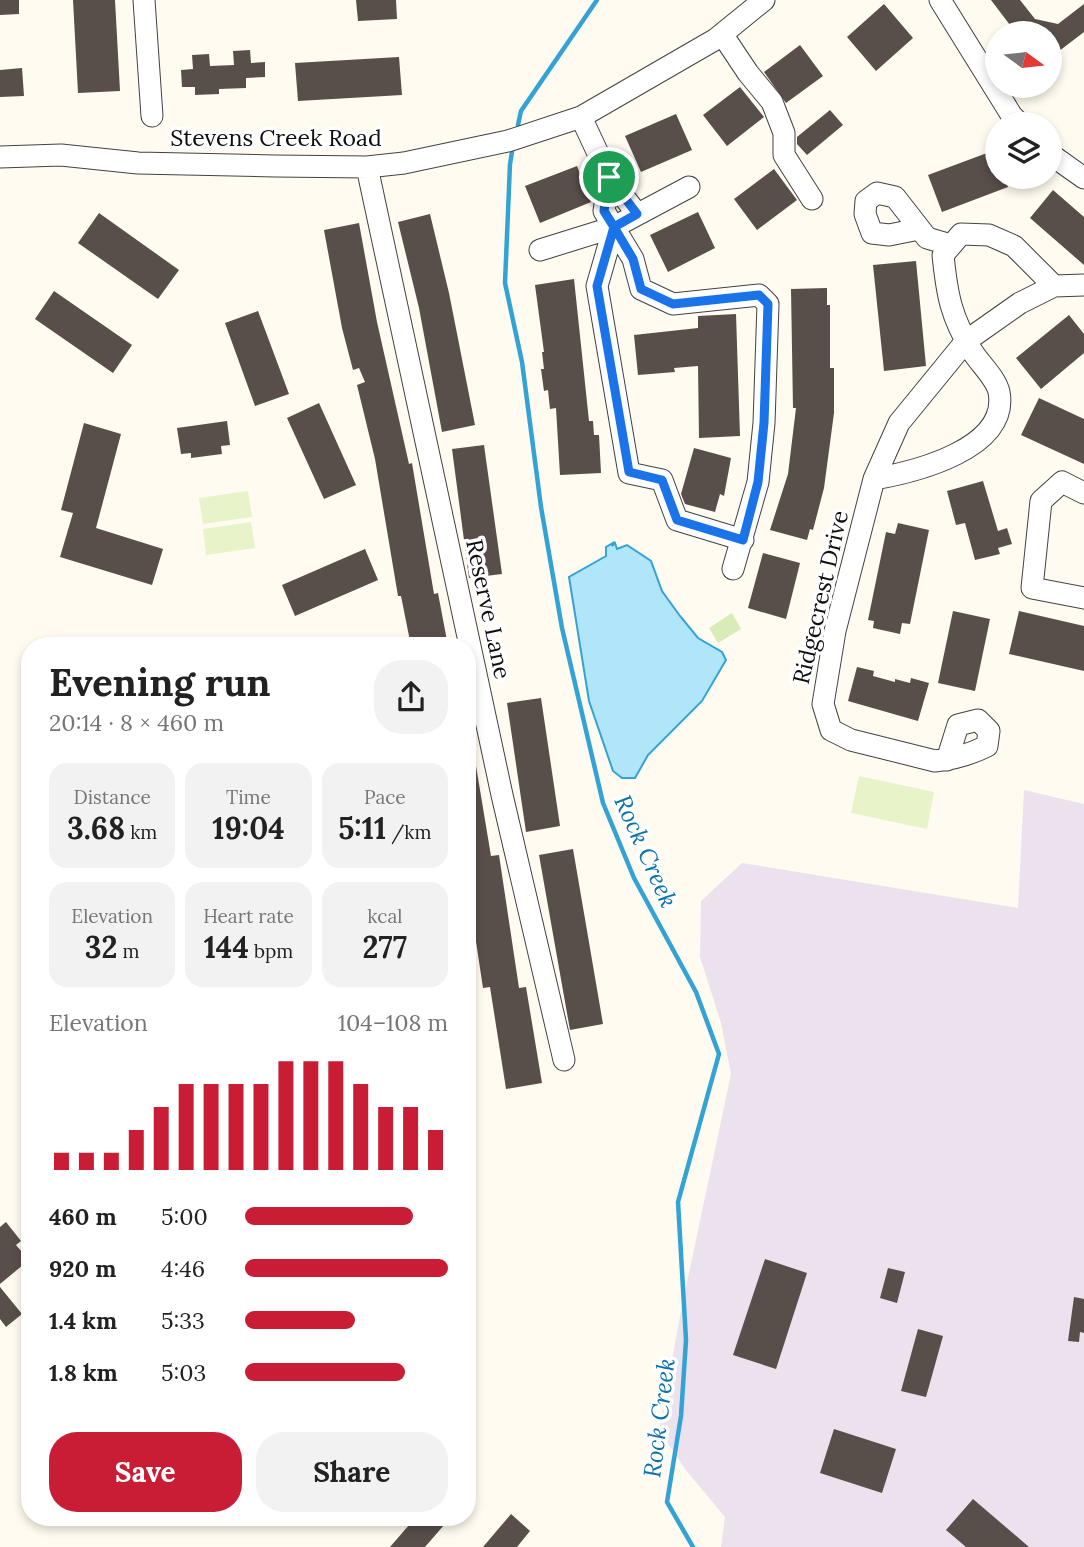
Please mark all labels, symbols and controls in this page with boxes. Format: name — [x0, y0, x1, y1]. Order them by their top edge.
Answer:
north arrow — [985, 21, 1062, 98]
map controls — [985, 21, 1062, 189]
button: layers — [985, 112, 1062, 189]
street label: Stevens Creek Road — [170, 123, 382, 152]
pin — [579, 147, 639, 207]
icon: arrive — [590, 158, 628, 196]
street label: Ridgecrest Drive — [786, 507, 854, 687]
street label: Reserve Lane — [460, 536, 518, 682]
text: Evening run — [49, 658, 271, 706]
button: share — [374, 660, 448, 734]
text: 20:14 · 8 × 460 m — [49, 708, 224, 737]
text: Distance — [74, 785, 151, 809]
text: Time — [226, 785, 271, 809]
text: Pace — [364, 785, 406, 809]
water label: Rock Creek — [607, 790, 685, 912]
text: 3.68 — [67, 809, 125, 847]
text: 19:04 — [212, 809, 285, 847]
text: 5:11 — [338, 809, 386, 847]
text: km — [125, 820, 157, 844]
text: /km — [386, 820, 432, 844]
text: Elevation — [71, 904, 153, 928]
text: Heart rate — [203, 904, 294, 928]
text: kcal — [367, 904, 402, 928]
text: 32 — [85, 928, 118, 966]
text: 144 — [204, 928, 249, 966]
text: 277 — [363, 928, 407, 966]
text: m — [118, 939, 140, 963]
text: bpm — [249, 939, 293, 963]
text: Elevation — [49, 1008, 148, 1037]
text: 104–108 m — [338, 1008, 448, 1037]
text: 460 m — [49, 1202, 117, 1231]
text: 5:00 — [161, 1202, 208, 1231]
text: 920 m — [49, 1254, 116, 1283]
text: 4:46 — [161, 1254, 205, 1283]
text: 1.4 km — [49, 1306, 117, 1335]
text: 5:33 — [161, 1306, 205, 1335]
water label: Rock Creek — [636, 1357, 682, 1479]
text: 1.8 km — [49, 1358, 118, 1387]
text: 5:03 — [161, 1358, 206, 1387]
button: Save — [49, 1432, 242, 1512]
button: Share — [256, 1432, 448, 1512]

